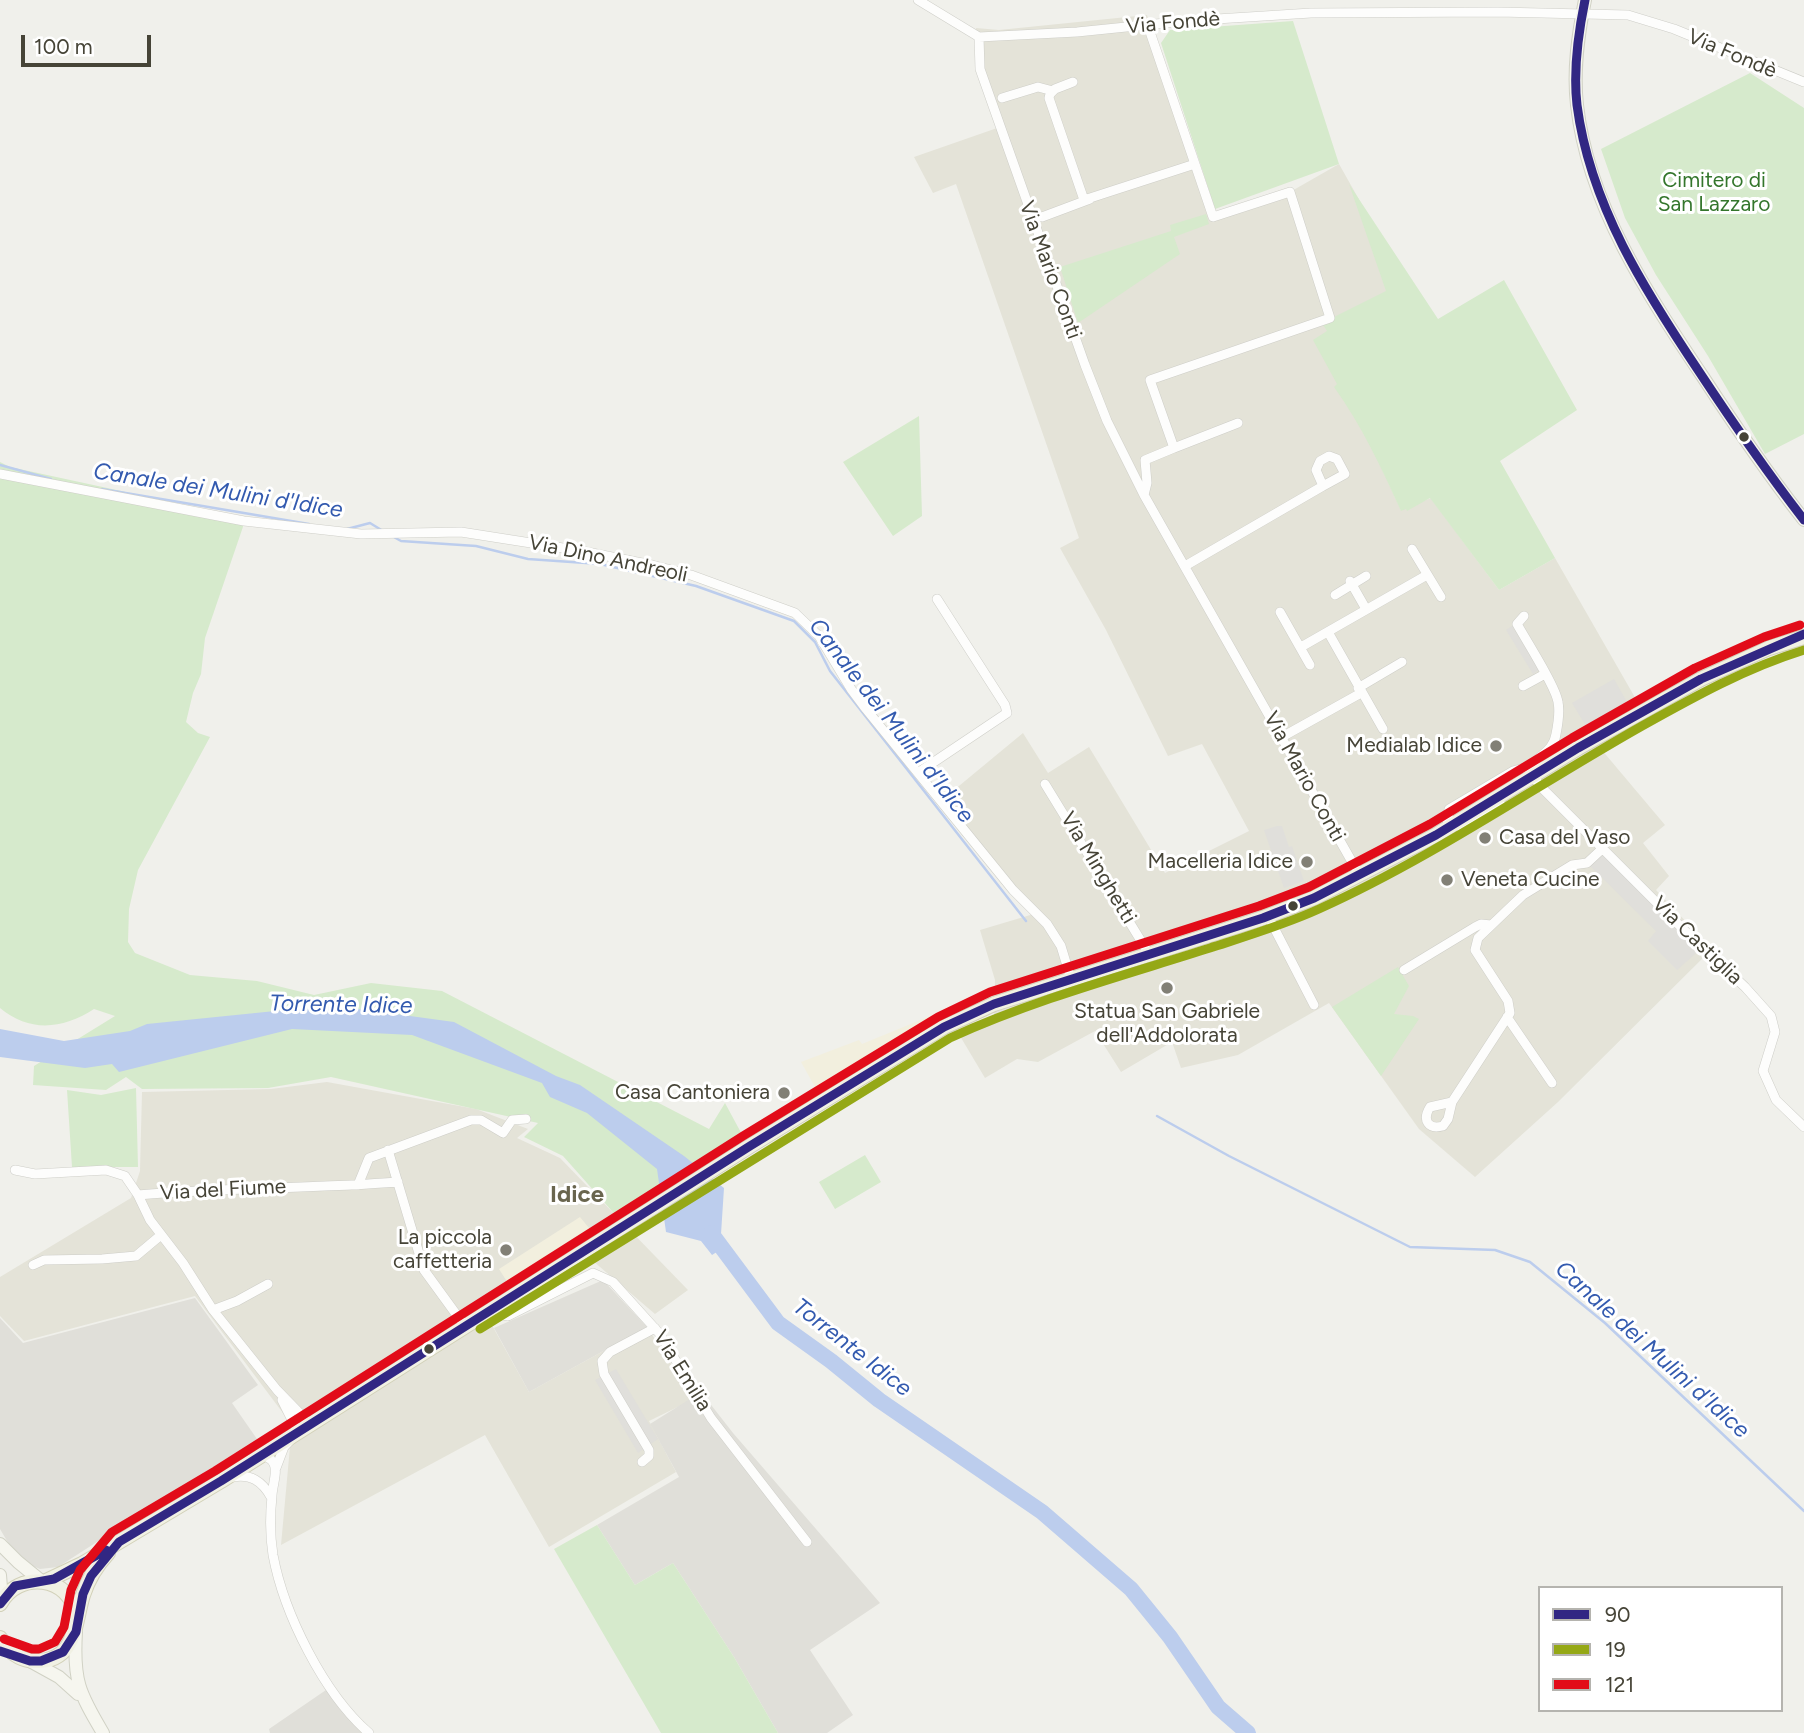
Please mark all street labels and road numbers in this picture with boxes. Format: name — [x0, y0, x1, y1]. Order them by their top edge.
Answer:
street label: Via Fondè — [1125, 6, 1221, 40]
street label: Via Fondè — [1684, 24, 1780, 84]
street label: Via Mario Conti — [1013, 198, 1087, 342]
street label: Via Dino Andreoli — [526, 530, 690, 588]
street label: Via Mario Conti — [1258, 707, 1350, 847]
street label: Via Minghetti — [1055, 808, 1141, 928]
street label: Via Castiglia — [1646, 892, 1748, 990]
street label: Via del Fiume — [159, 1174, 287, 1206]
street label: Via Emilia — [647, 1326, 717, 1416]

